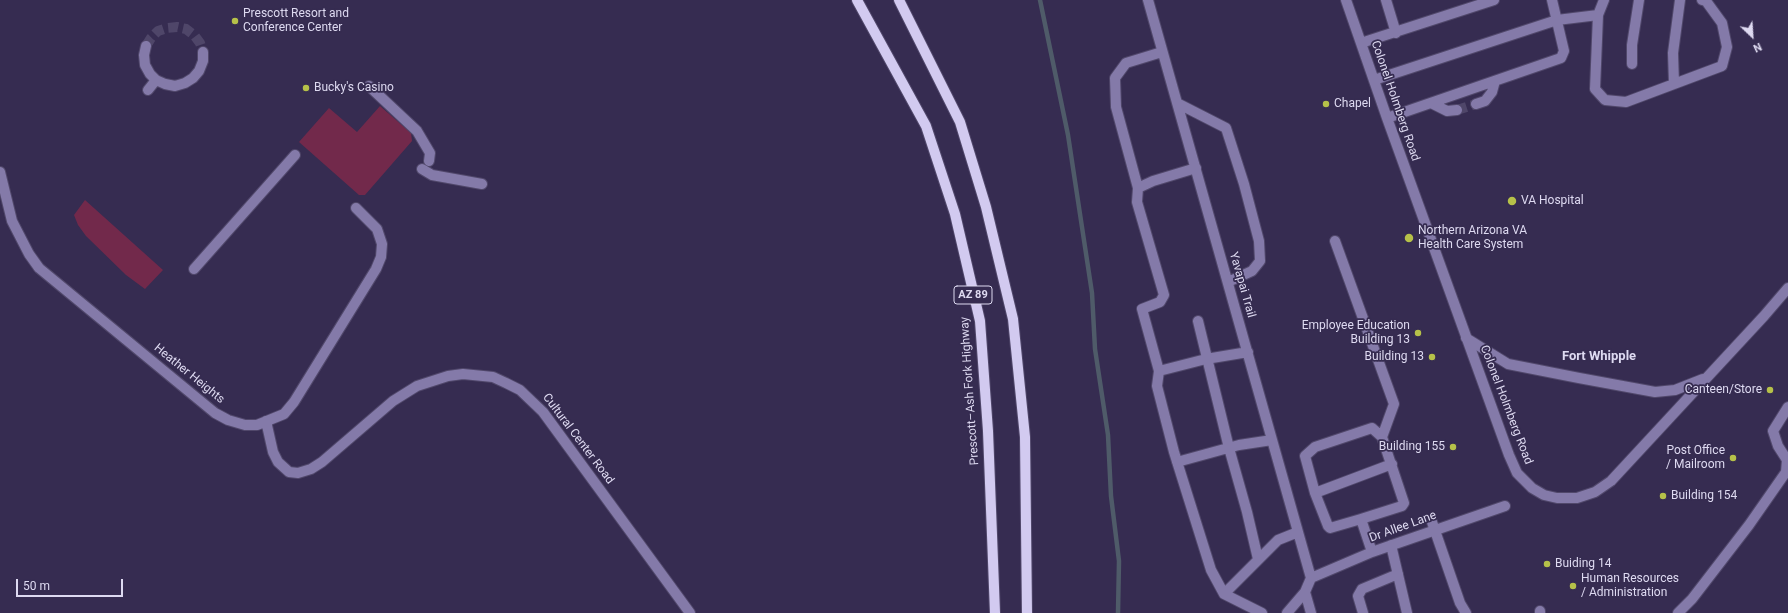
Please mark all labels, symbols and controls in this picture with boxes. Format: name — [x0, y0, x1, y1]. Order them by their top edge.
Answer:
place label: Prescott Resort and Conference Center — [243, 7, 349, 35]
marker: Prescott Resort and Conference Center — [230, 16, 240, 26]
north arrow — [1732, 16, 1772, 56]
street label: Colonel Holmberg Road — [1368, 39, 1422, 163]
text: N — [1751, 40, 1764, 55]
place label: Bucky's Casino — [314, 81, 394, 95]
marker: Bucky's Casino — [301, 83, 311, 93]
place label: Chapel — [1334, 97, 1371, 111]
marker: Chapel — [1321, 99, 1331, 109]
place label: VA Hospital — [1521, 194, 1584, 208]
marker: VA Hospital — [1506, 195, 1518, 207]
place label: Northern Arizona VA Health Care System — [1418, 224, 1527, 252]
marker: Northern Arizona VA Health Care System — [1403, 232, 1415, 244]
street label: Yavapai Trail — [1226, 251, 1258, 319]
road number: AZ 89 — [954, 286, 992, 304]
street label: Prescott–Ash Fork Highway — [958, 316, 982, 466]
place label: Employee Education Building 13 — [1302, 319, 1410, 347]
marker: Employee Education Building 13 — [1413, 328, 1423, 338]
street label: Heather Heights — [151, 341, 227, 407]
street label: Colonel Holmberg Road — [1477, 343, 1535, 467]
district label: Fort Whipple — [1562, 349, 1636, 365]
place label: Building 13 — [1365, 350, 1424, 364]
marker: Building 13 — [1427, 352, 1437, 362]
place label: Canteen/Store — [1685, 383, 1762, 397]
marker: Canteen/Store — [1765, 385, 1775, 395]
street label: Cultural Center Road — [539, 391, 617, 487]
place label: Building 155 — [1379, 440, 1445, 454]
marker: Building 155 — [1448, 442, 1458, 452]
place label: Post Office / Mailroom — [1666, 444, 1725, 472]
marker: Post Office / Mailroom — [1728, 453, 1738, 463]
place label: Building 154 — [1671, 489, 1737, 503]
marker: Building 154 — [1658, 491, 1668, 501]
street label: Dr Allee Lane — [1368, 508, 1438, 546]
place label: Buiding 14 — [1555, 557, 1612, 571]
marker: Buiding 14 — [1542, 559, 1552, 569]
scale bar — [18, 571, 125, 597]
place label: Human Resources / Administration — [1581, 572, 1679, 600]
text: 50 m — [23, 579, 50, 593]
marker: Human Resources / Administration — [1568, 581, 1578, 591]

